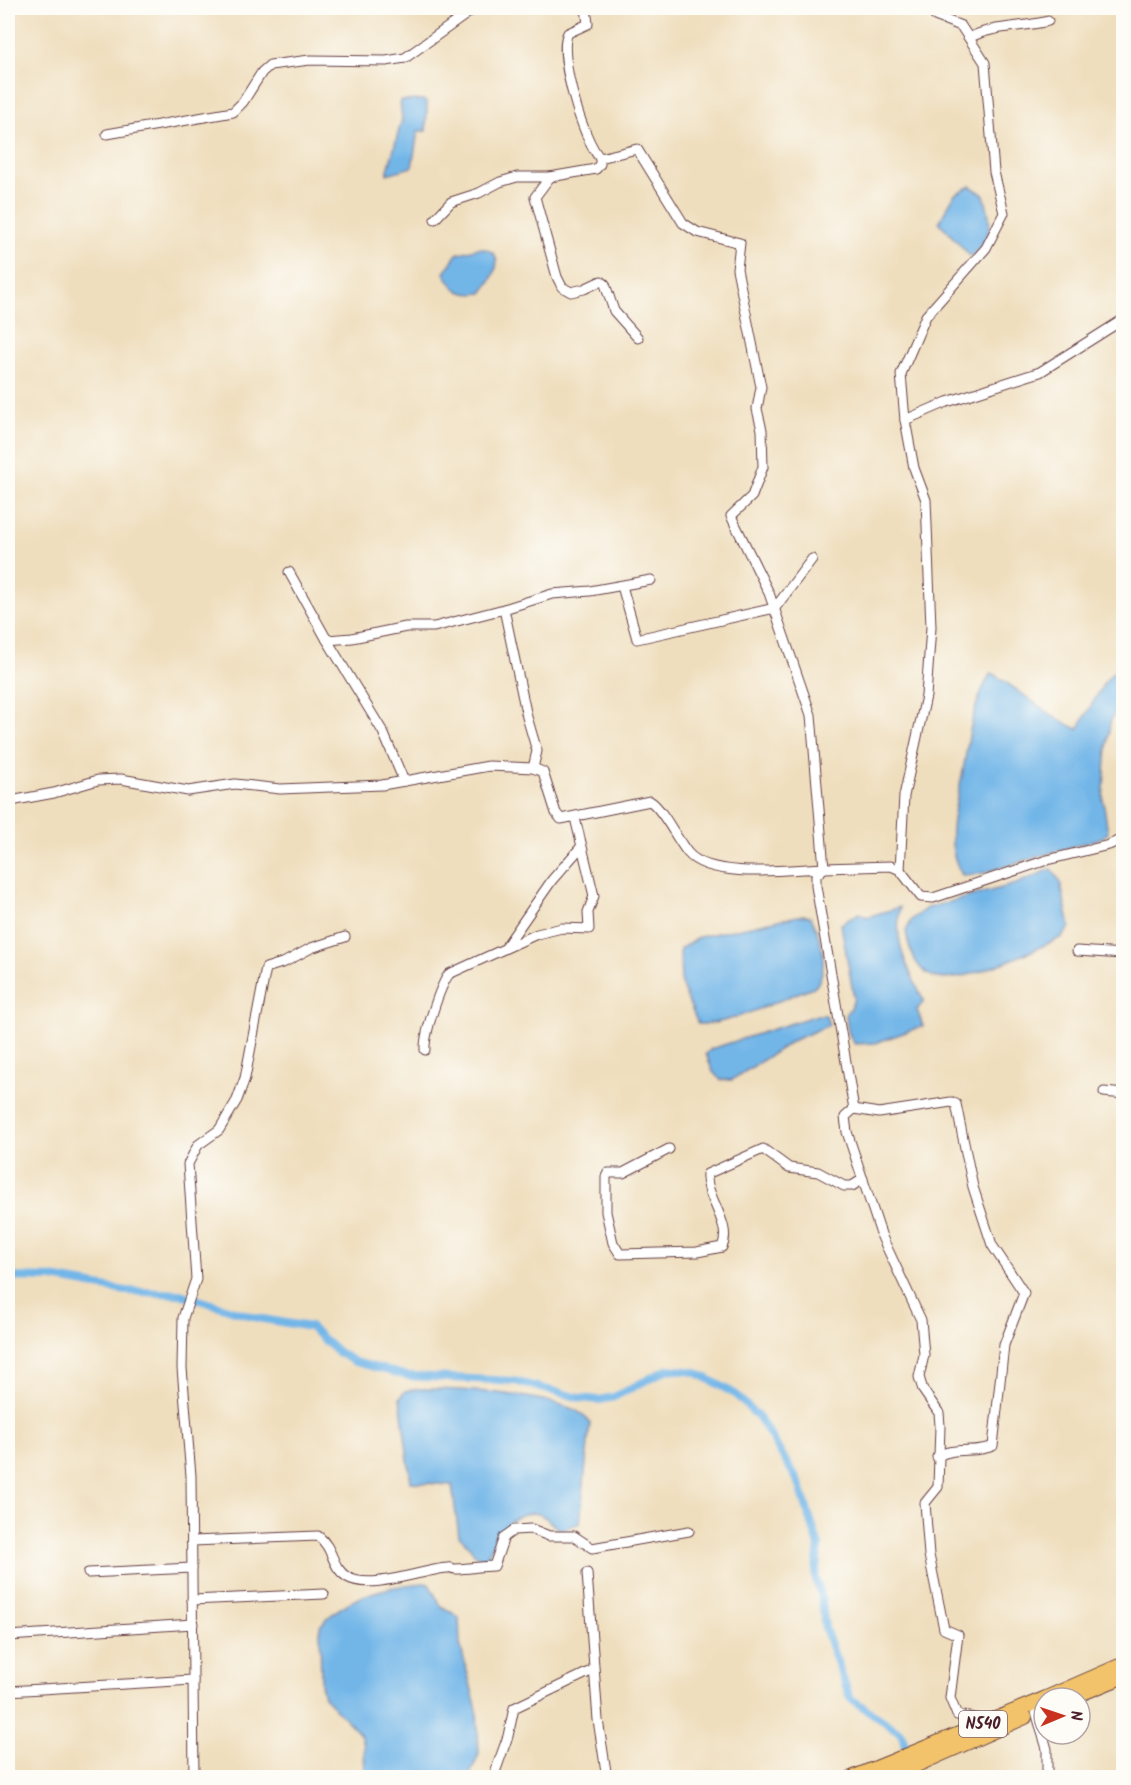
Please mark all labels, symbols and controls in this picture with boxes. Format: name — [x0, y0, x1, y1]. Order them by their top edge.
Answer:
north arrow — [1032, 1686, 1092, 1746]
text: N — [1063, 1710, 1088, 1721]
road number: N540 — [959, 1711, 1007, 1737]

